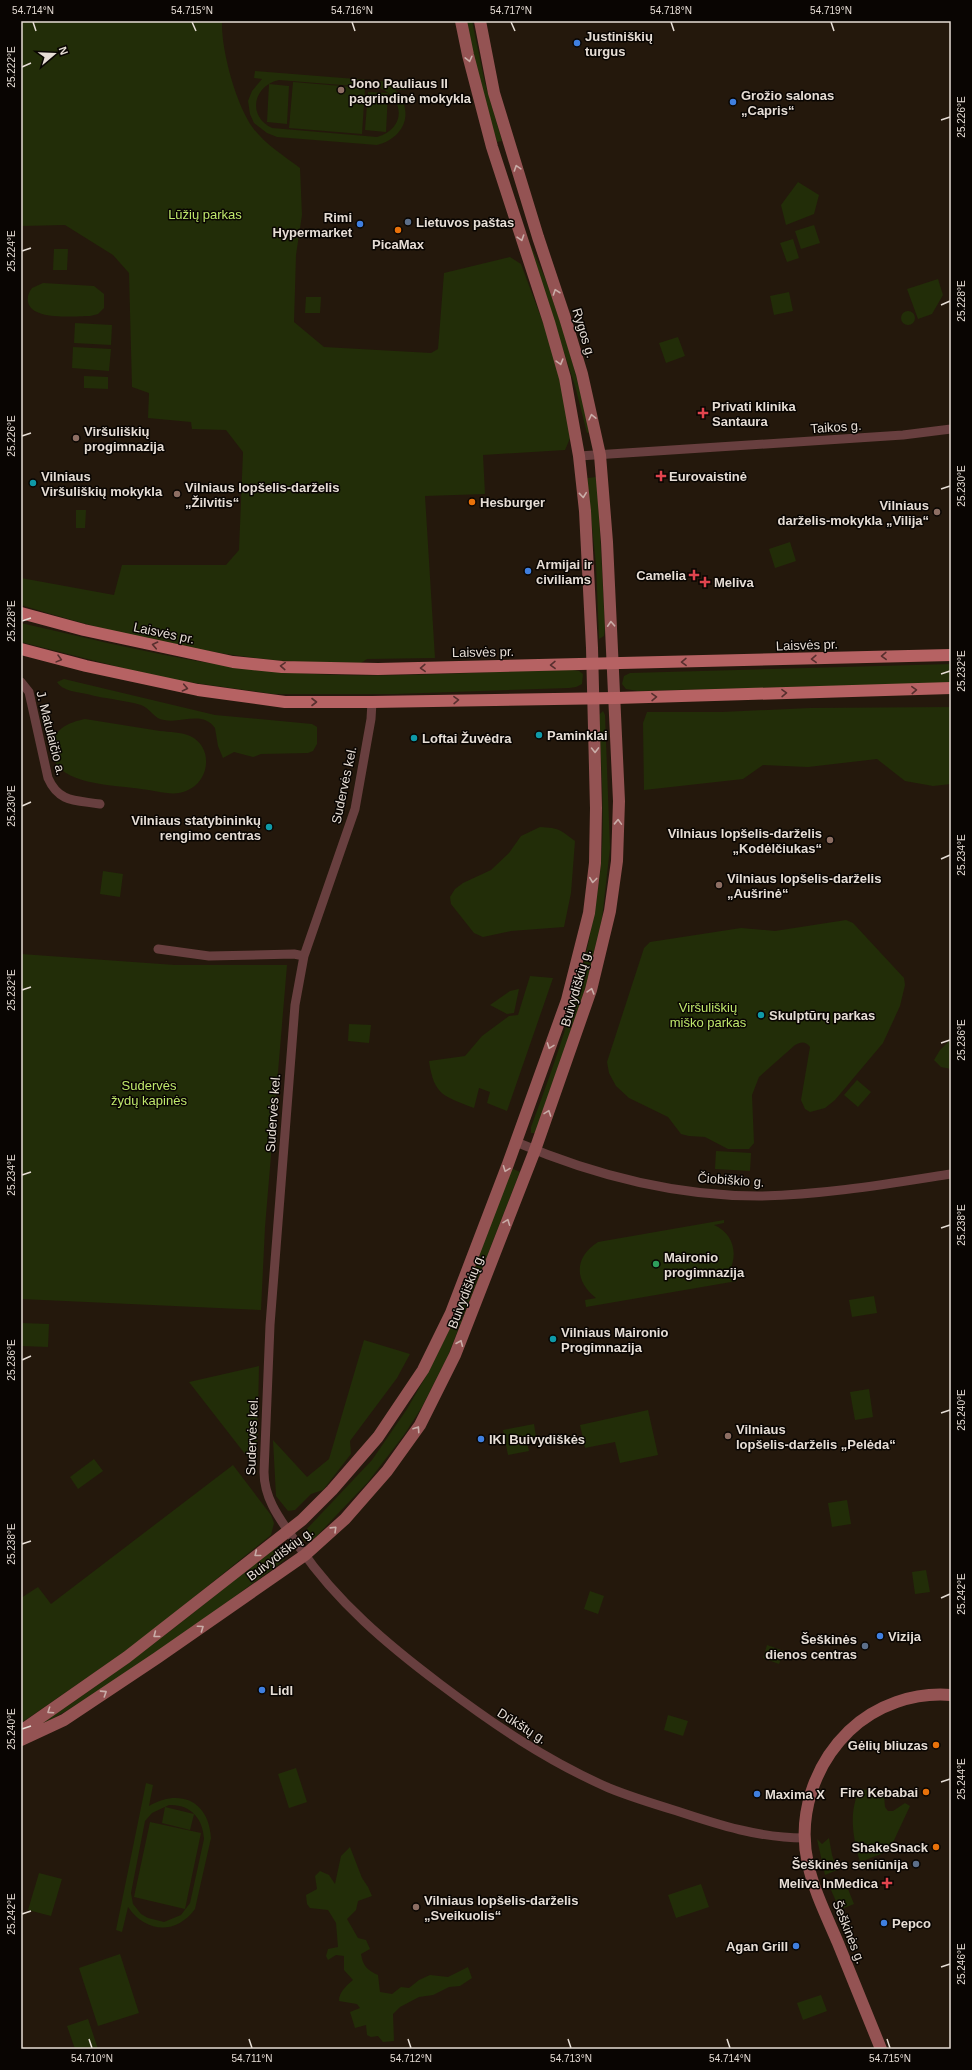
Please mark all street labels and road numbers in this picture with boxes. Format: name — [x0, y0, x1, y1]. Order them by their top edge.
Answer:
street label: Rygos g. — [569, 306, 599, 360]
street label: Taikos g. — [810, 418, 862, 436]
street label: Laisvės pr. — [132, 619, 196, 647]
street label: Laisvės pr. — [776, 636, 838, 654]
street label: Laisvės pr. — [452, 644, 514, 660]
street label: J. Matulaičio a. — [33, 689, 69, 777]
street label: Sudervės kel. — [328, 745, 360, 825]
street label: Buivydiškių g. — [558, 948, 594, 1028]
street label: Sudervės kel. — [263, 1073, 283, 1153]
street label: Čiobiškio g. — [697, 1170, 765, 1190]
street label: Buivydiškių g. — [445, 1251, 487, 1331]
street label: Sudervės kel. — [243, 1396, 261, 1476]
street label: Buivydiškių g. — [244, 1524, 316, 1584]
street label: Dūkštų g. — [495, 1705, 549, 1747]
street label: Šeškinės g. — [829, 1898, 869, 1966]

